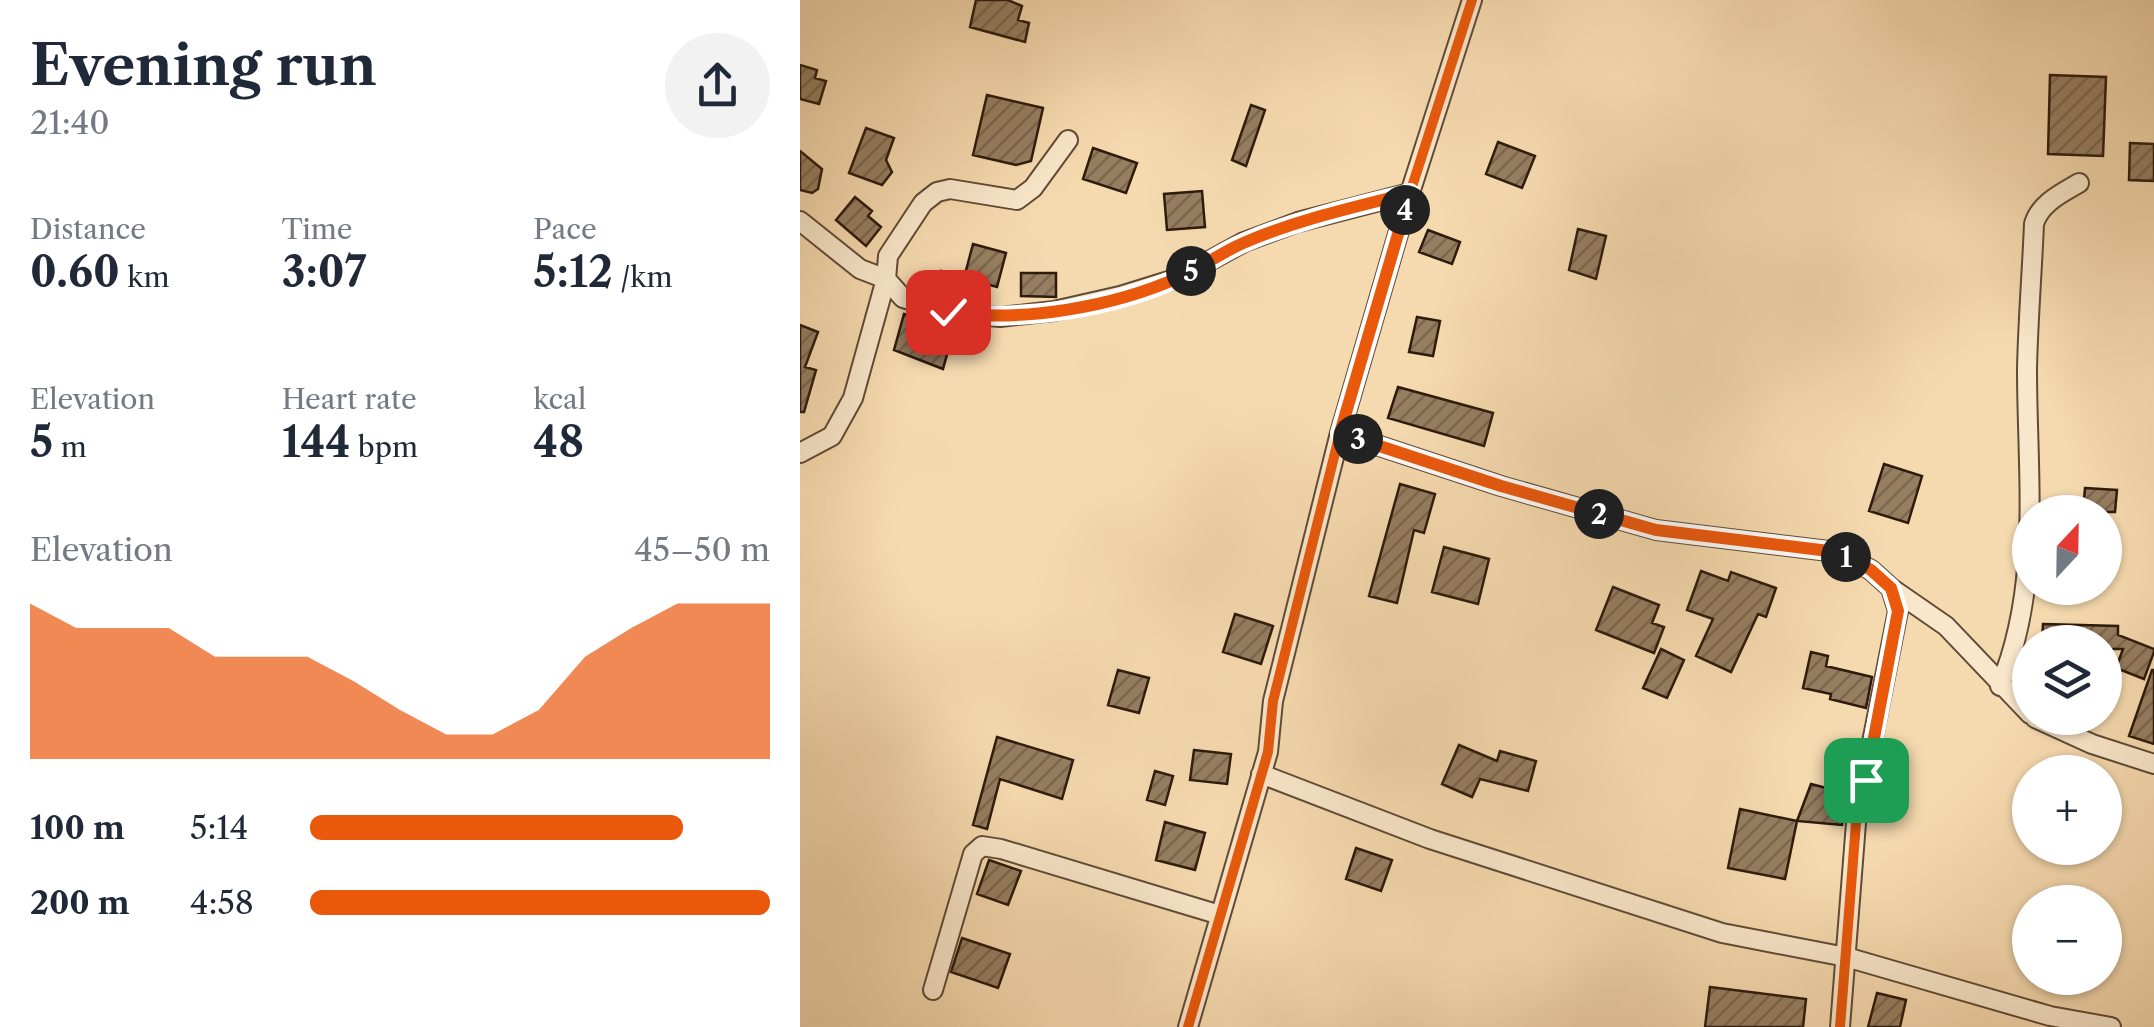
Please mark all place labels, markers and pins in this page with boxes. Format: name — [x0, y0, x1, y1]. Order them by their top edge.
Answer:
pin: 4 — [1380, 185, 1430, 235]
pin: 5 — [1166, 246, 1216, 296]
pin — [906, 270, 991, 355]
pin: 3 — [1333, 414, 1383, 464]
pin: 2 — [1574, 489, 1624, 539]
pin: 1 — [1821, 532, 1871, 582]
pin — [1824, 738, 1909, 823]

